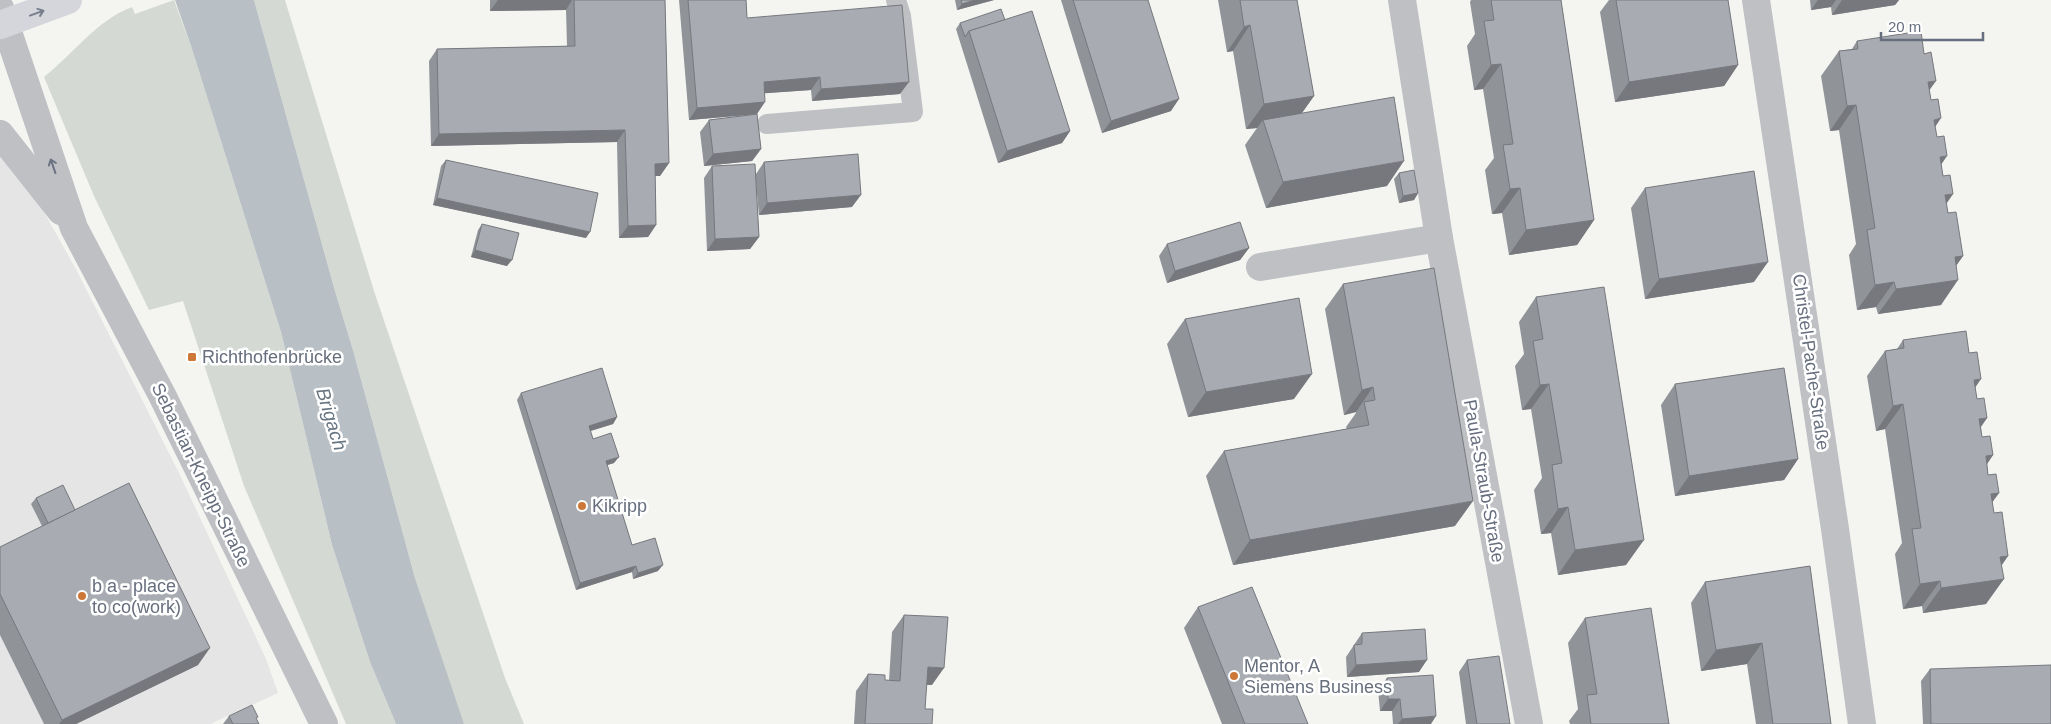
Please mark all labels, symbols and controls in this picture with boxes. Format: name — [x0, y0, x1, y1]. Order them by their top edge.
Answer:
one-way arrow — [29, 8, 44, 17]
scale bar — [1881, 10, 1984, 42]
text: 20 m — [1888, 18, 1921, 35]
one-way arrow — [47, 158, 57, 174]
street label: Christel-Pache-Straße — [1789, 272, 1833, 452]
place label: Richthofenbrücke — [202, 347, 342, 367]
marker: Richthofenbrücke — [186, 351, 198, 363]
street label: Sebastian-Kneipp-Straße — [148, 380, 254, 570]
water label: Brigach — [312, 385, 351, 453]
street label: Paula-Straub-Straße — [1460, 398, 1508, 564]
place label: Kikripp — [592, 496, 647, 516]
marker: Kikripp — [576, 500, 588, 512]
place label: b a - place to co(work) — [92, 576, 181, 617]
marker: b a - place to co(work) — [76, 590, 88, 602]
place label: Mentor, A Siemens Business — [1244, 656, 1392, 697]
marker: Mentor, A Siemens Business — [1228, 670, 1240, 682]

